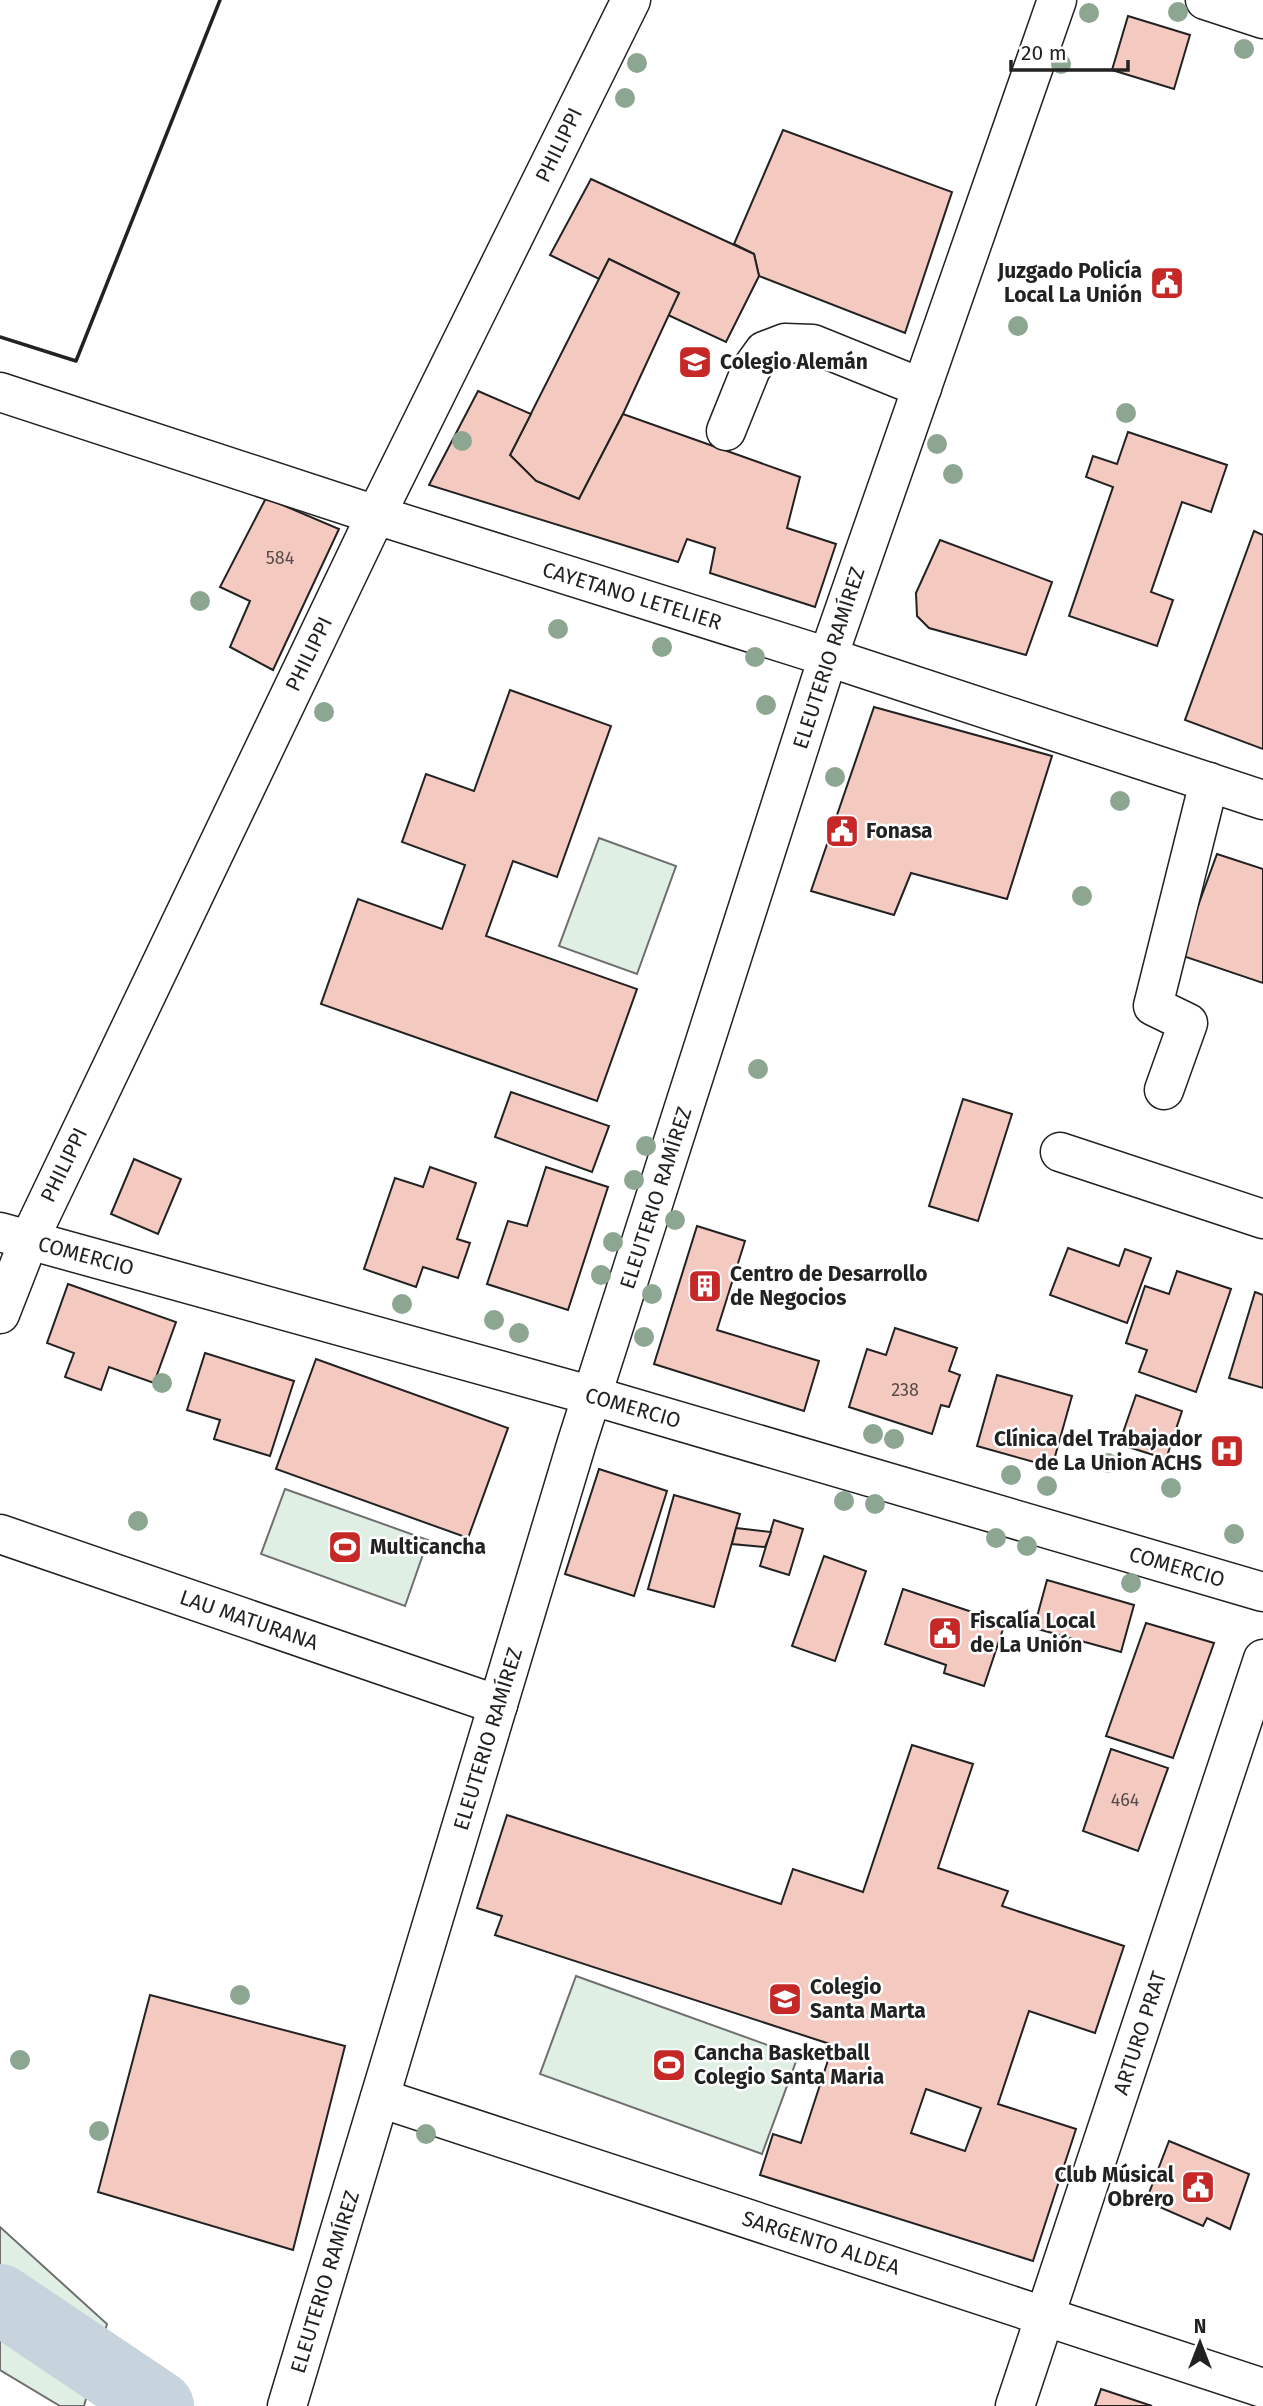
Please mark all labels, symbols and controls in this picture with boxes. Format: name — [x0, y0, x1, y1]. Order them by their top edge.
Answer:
scale bar — [1011, 28, 1128, 72]
text: 20 m — [1021, 40, 1067, 66]
street label: PHILIPPI — [530, 103, 588, 187]
place label: Juzgado Policía Local La Unión — [997, 258, 1142, 308]
public building icon: Juzgado Policía Local La Unión — [1148, 264, 1186, 302]
school or university icon: Colegio Alemán — [676, 343, 714, 381]
place label: Colegio Alemán — [720, 349, 868, 375]
house number: 584 — [266, 547, 295, 569]
street label: CAYETANO LETELIER — [539, 556, 725, 636]
street label: ELEUTERIO RAMÍREZ — [787, 564, 871, 752]
street label: PHILIPPI — [280, 612, 338, 696]
public building icon: Fonasa — [823, 812, 861, 850]
place label: Fonasa — [866, 818, 933, 844]
street label: ELEUTERIO RAMÍREZ — [614, 1104, 698, 1292]
street label: PHILIPPI — [35, 1123, 93, 1207]
street label: COMERCIO — [35, 1231, 137, 1281]
place label: Centro de Desarrollo de Negocios — [730, 1261, 927, 1311]
building icon: Centro de Desarrollo de Negocios — [686, 1267, 724, 1305]
house number: 238 — [891, 1379, 919, 1401]
street label: COMERCIO — [582, 1382, 684, 1434]
place label: Clínica del Trabajador de La Union ACHS — [994, 1426, 1203, 1476]
hospital icon: Clínica del Trabajador de La Union ACHS — [1208, 1432, 1246, 1470]
sports icon: Multicancha — [326, 1528, 364, 1566]
place label: Multicancha — [370, 1534, 486, 1560]
street label: COMERCIO — [1126, 1541, 1228, 1593]
street label: LAU MATURANA — [176, 1584, 322, 1656]
place label: Fiscalía Local de La Unión — [970, 1608, 1096, 1658]
public building icon: Fiscalía Local de La Unión — [926, 1614, 964, 1652]
street label: ELEUTERIO RAMÍREZ — [448, 1644, 528, 1834]
house number: 464 — [1111, 1789, 1140, 1811]
street label: ARTURO PRAT — [1108, 1968, 1172, 2098]
place label: Colegio Santa Marta — [810, 1974, 926, 2024]
school or university icon: Colegio Santa Marta — [766, 1980, 804, 2018]
place label: Cancha Basketball Colegio Santa Maria — [694, 2040, 884, 2090]
sports icon: Cancha Basketball Colegio Santa Maria — [650, 2046, 688, 2084]
place label: Club Músical Obrero — [1054, 2162, 1175, 2212]
public building icon: Club Músical Obrero — [1179, 2168, 1217, 2206]
street label: ELEUTERIO RAMÍREZ — [285, 2187, 365, 2377]
street label: SARGENTO ALDEA — [739, 2205, 903, 2281]
north arrow — [1165, 2308, 1235, 2378]
text: N — [1194, 2315, 1206, 2338]

